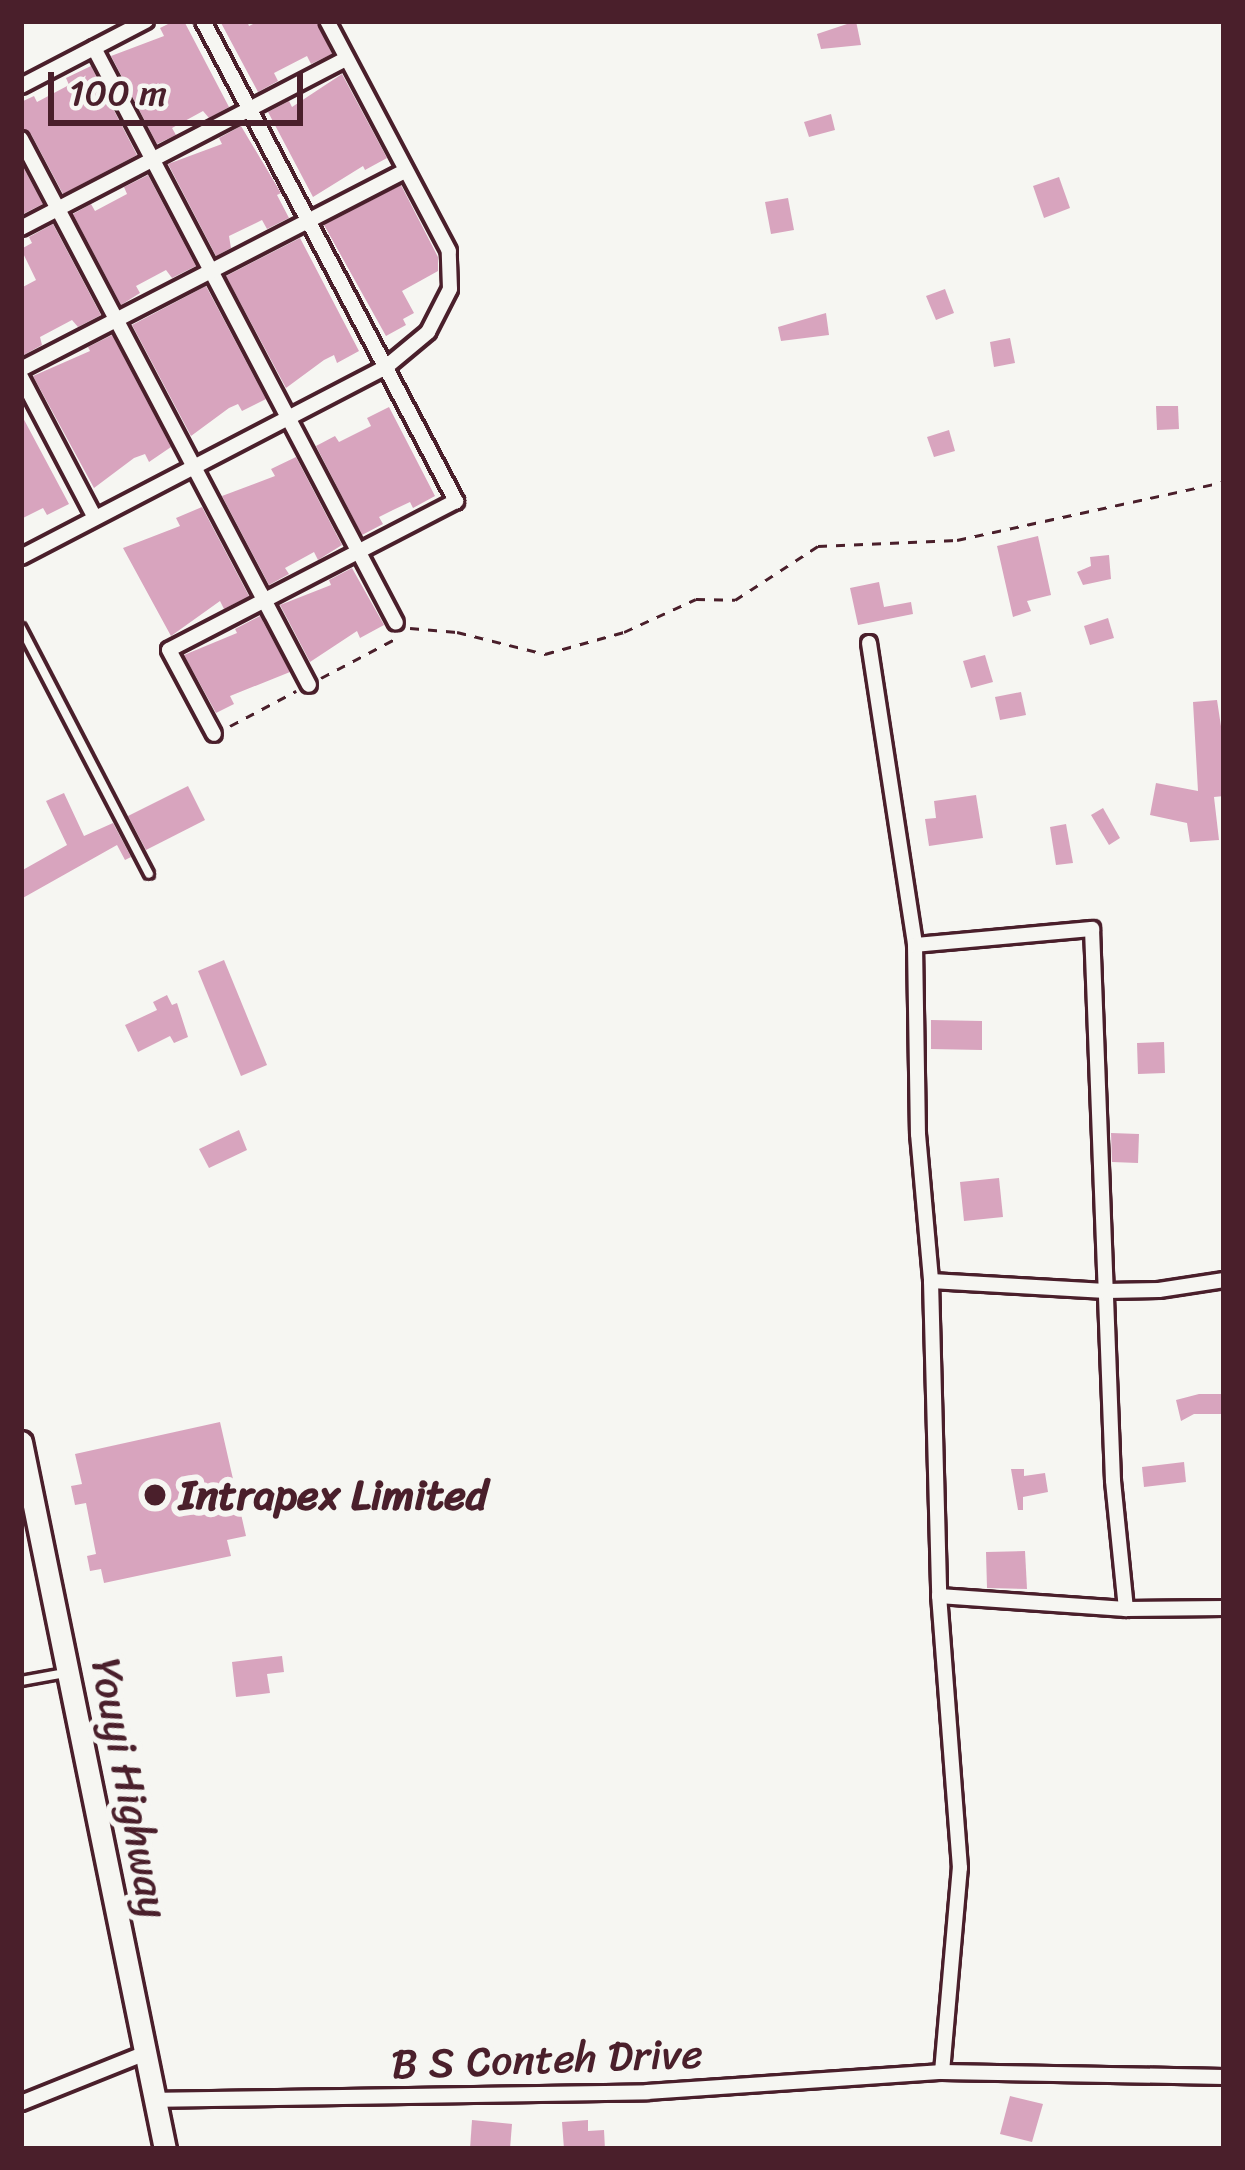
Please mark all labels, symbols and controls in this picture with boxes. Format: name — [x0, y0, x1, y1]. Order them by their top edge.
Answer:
scale bar — [54, 48, 309, 122]
text: 100 m — [69, 61, 167, 125]
place label: Intrapex Limited — [179, 1470, 487, 1520]
marker: Intrapex Limited — [142, 1482, 168, 1508]
street label: Youyi Highway — [80, 1654, 180, 1922]
street label: B S Conteh Drive — [390, 2028, 704, 2090]

